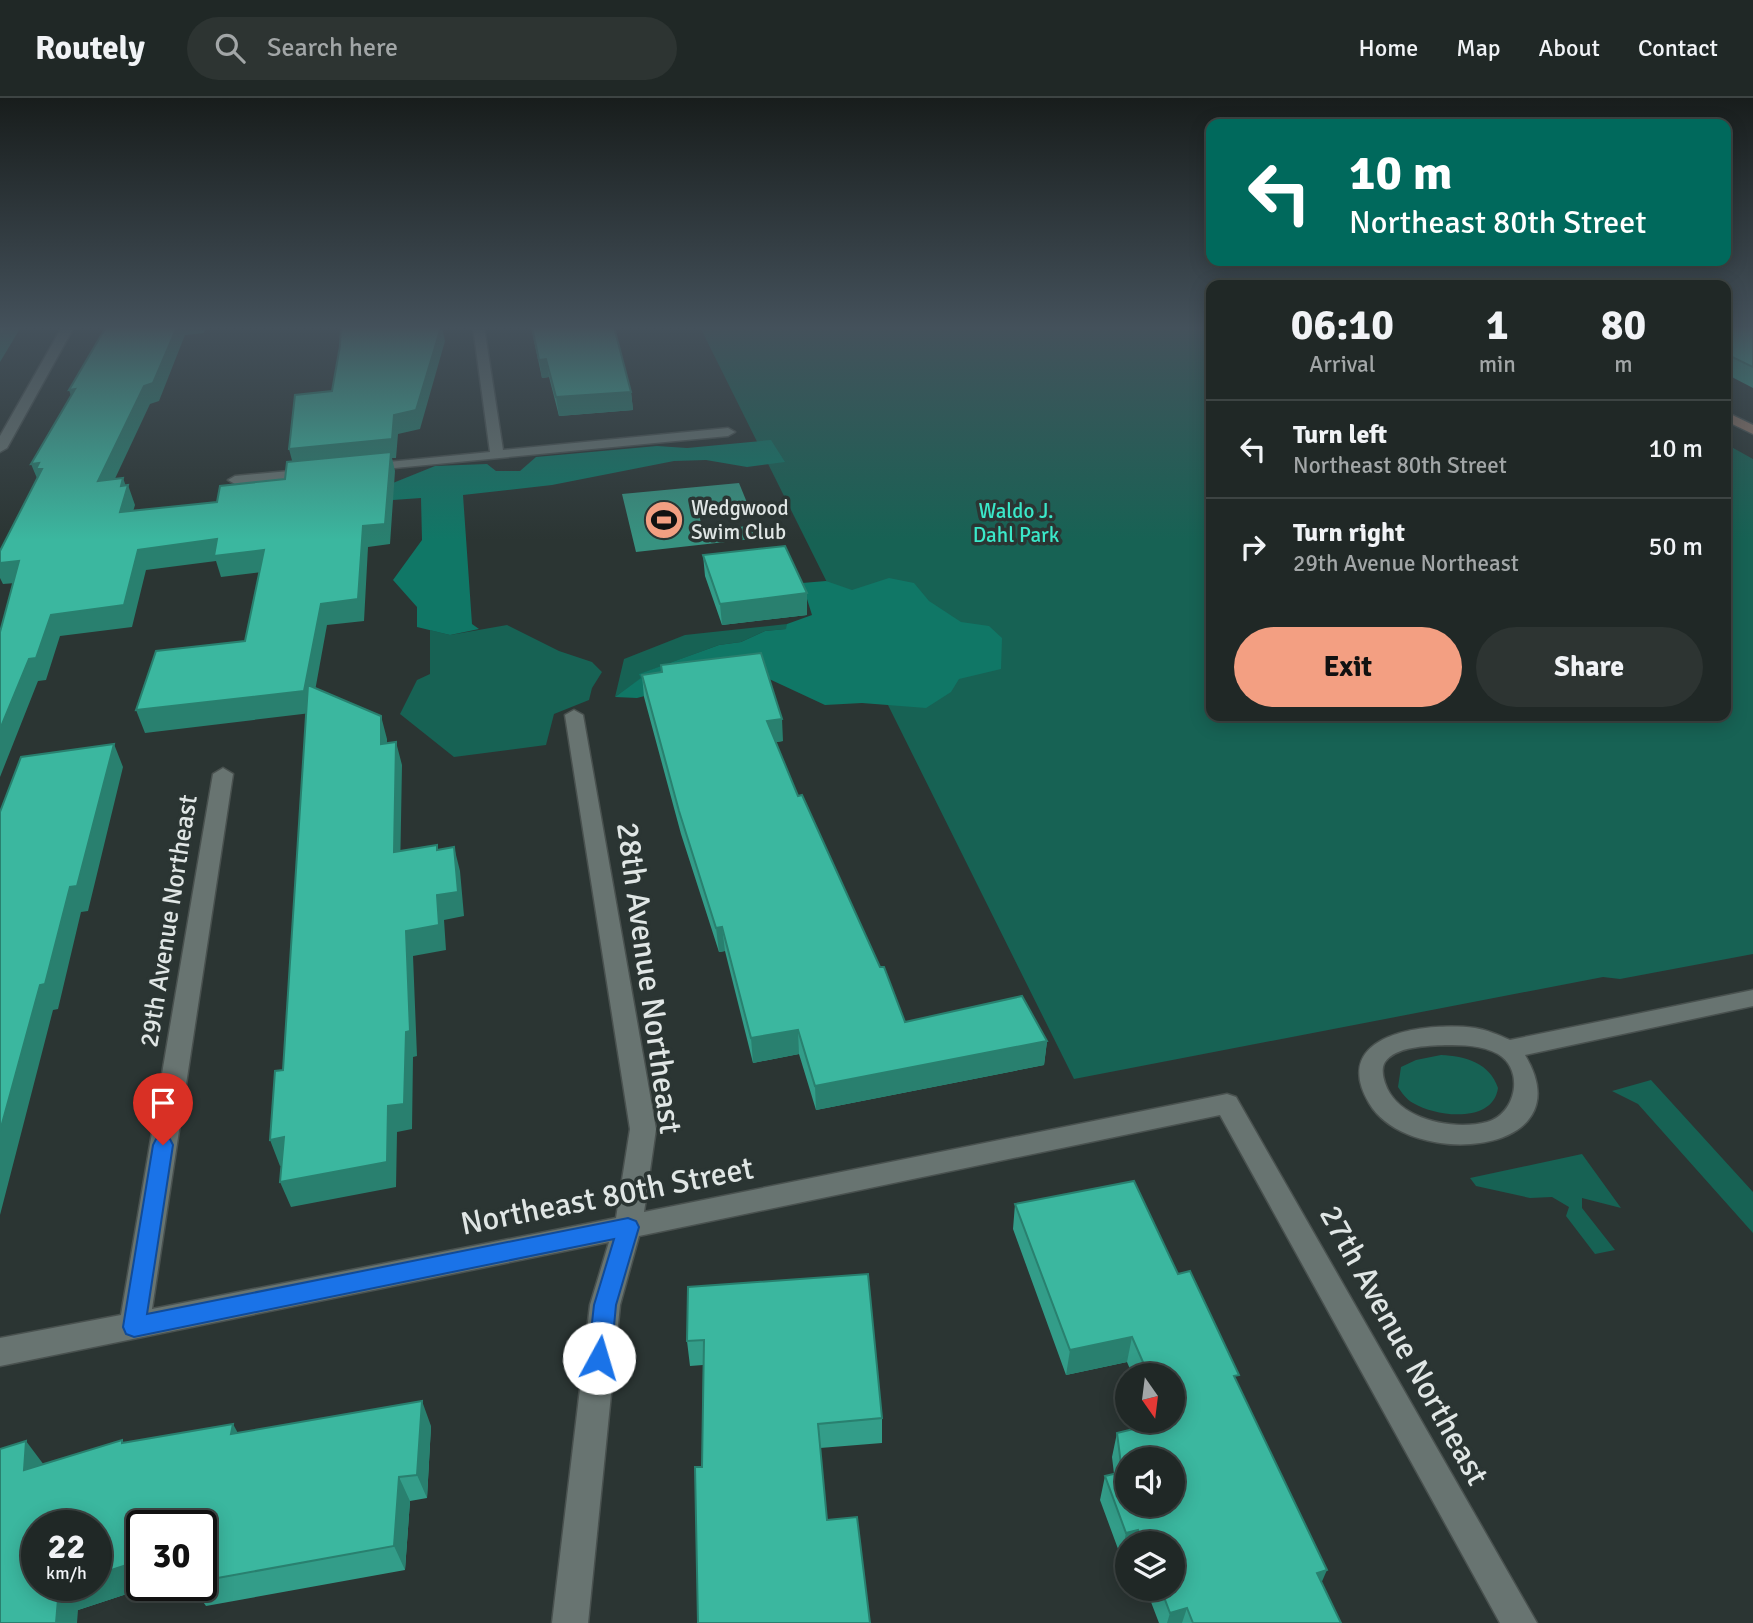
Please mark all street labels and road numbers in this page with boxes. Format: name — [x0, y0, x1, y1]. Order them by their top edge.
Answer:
street label: 29th Avenue Northeast — [133, 792, 205, 1050]
street label: 28th Avenue Northeast — [608, 820, 690, 1136]
street label: Northeast 80th Street — [457, 1148, 757, 1244]
street label: 27th Avenue Northeast — [1311, 1198, 1497, 1492]

